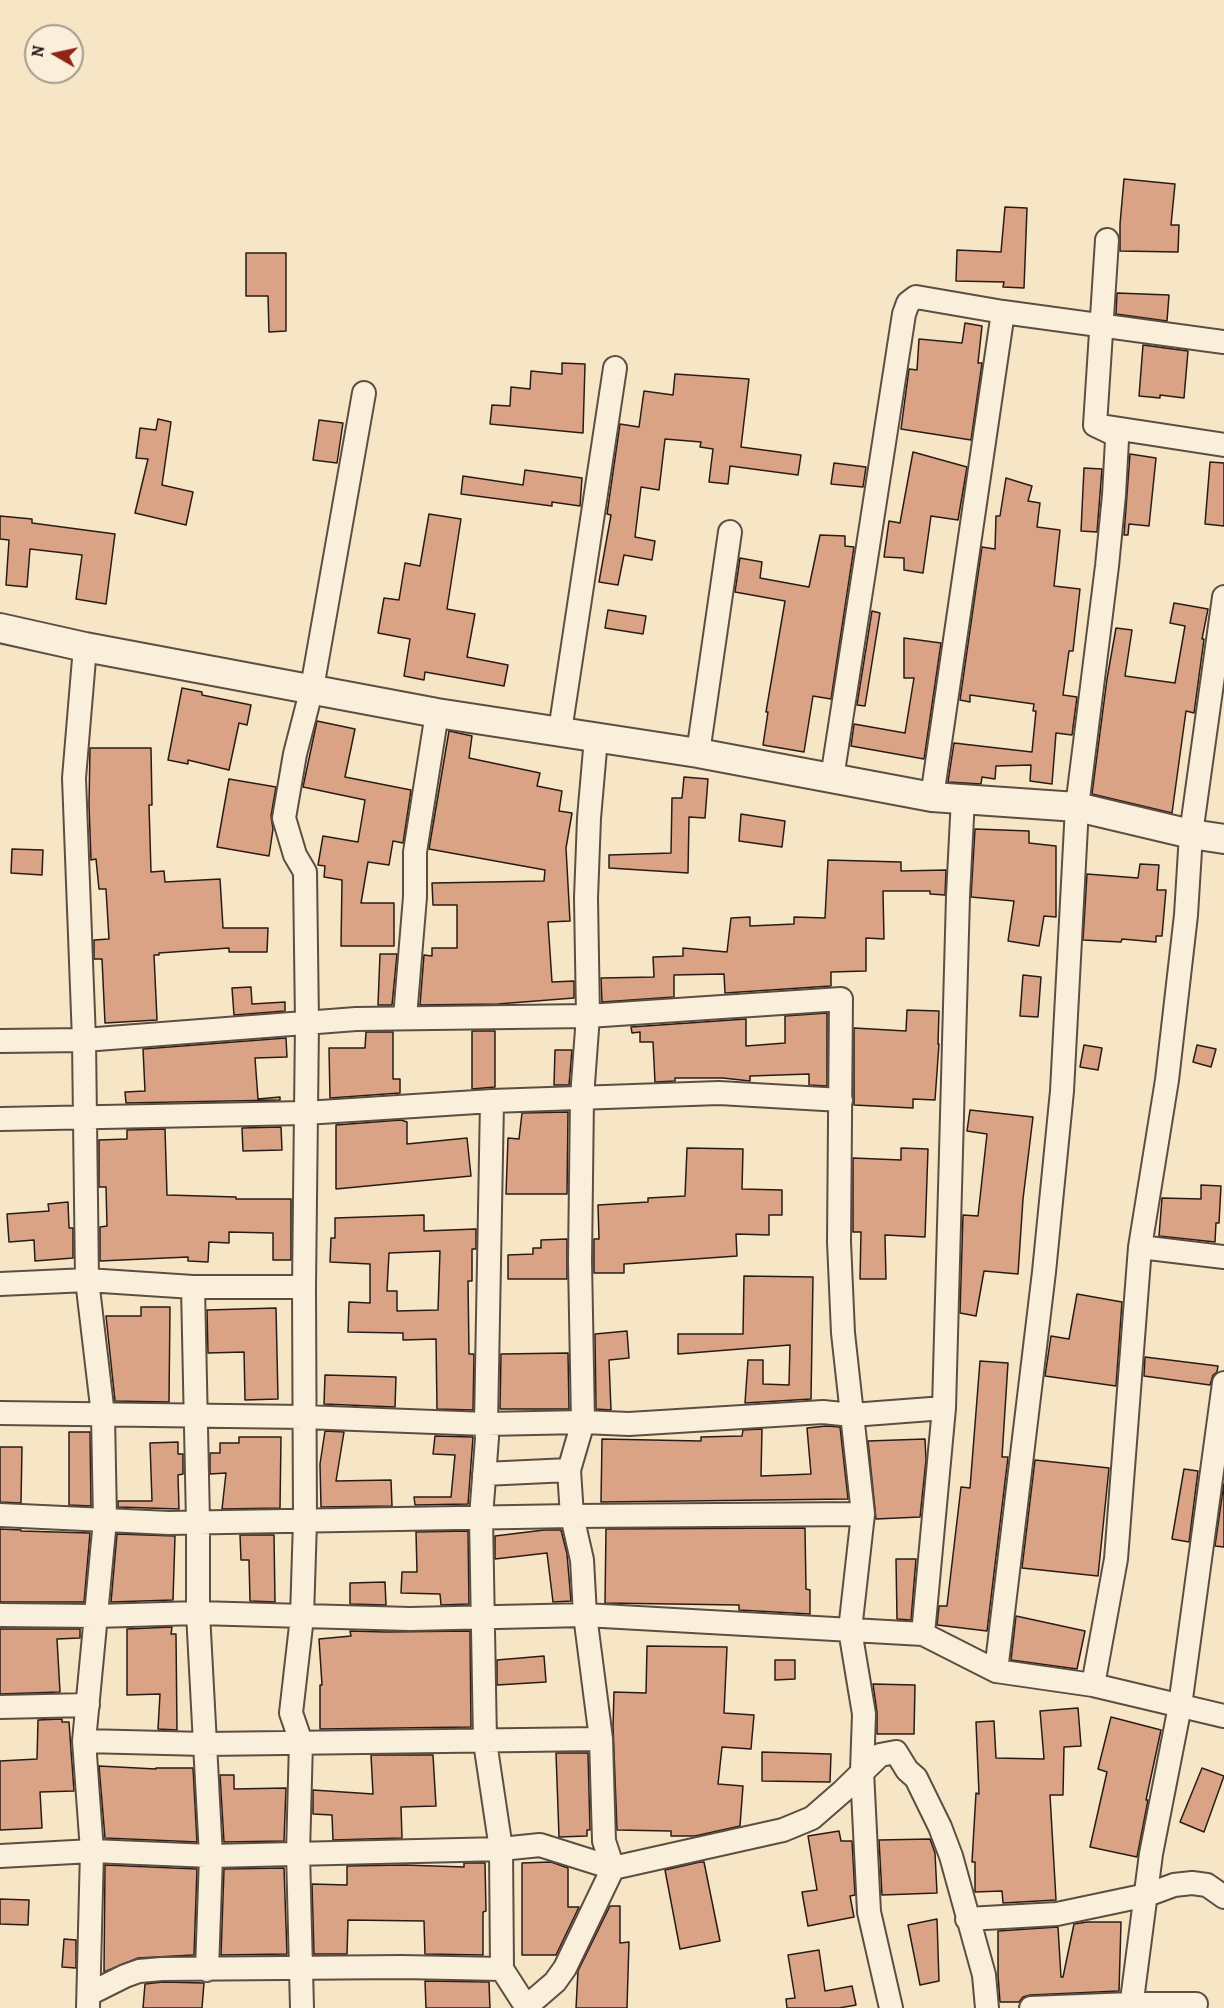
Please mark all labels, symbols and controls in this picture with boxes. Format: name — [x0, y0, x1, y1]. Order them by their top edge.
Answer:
north arrow — [24, 24, 84, 84]
text: N — [26, 44, 50, 59]

